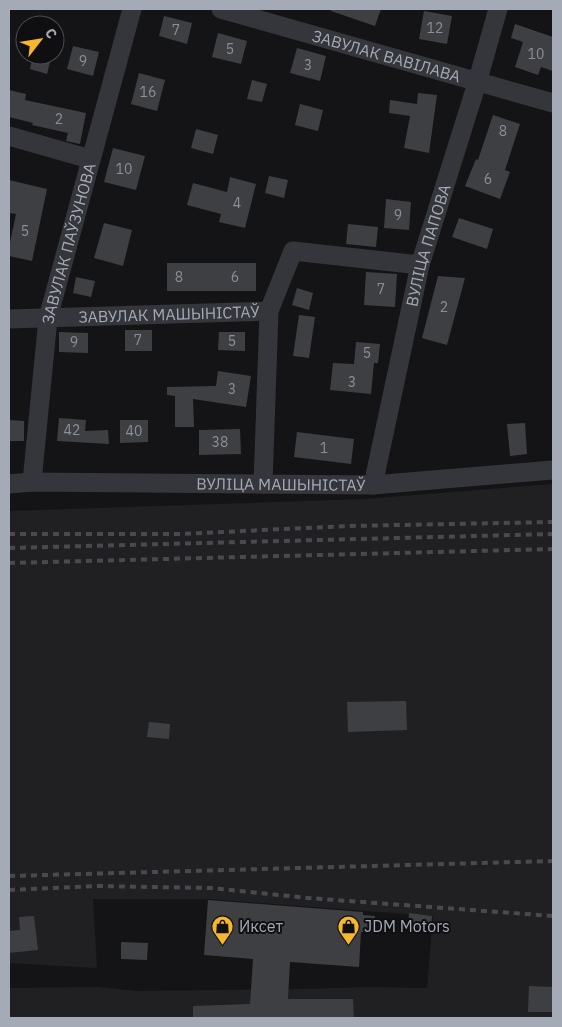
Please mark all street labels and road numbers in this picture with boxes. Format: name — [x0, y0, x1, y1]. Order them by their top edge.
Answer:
street label: ЗАВУЛАК ВАВІЛАВА — [310, 25, 463, 86]
street label: ЗАВУЛАК ПАЎЗУНОВА — [37, 161, 100, 325]
street label: ВУЛІЦА ПАПОВА — [401, 182, 455, 308]
street label: ЗАВУЛАК МАШЫНІСТАЎ — [78, 301, 260, 327]
street label: ВУЛІЦА МАШЫНІСТАЎ — [196, 473, 366, 495]

